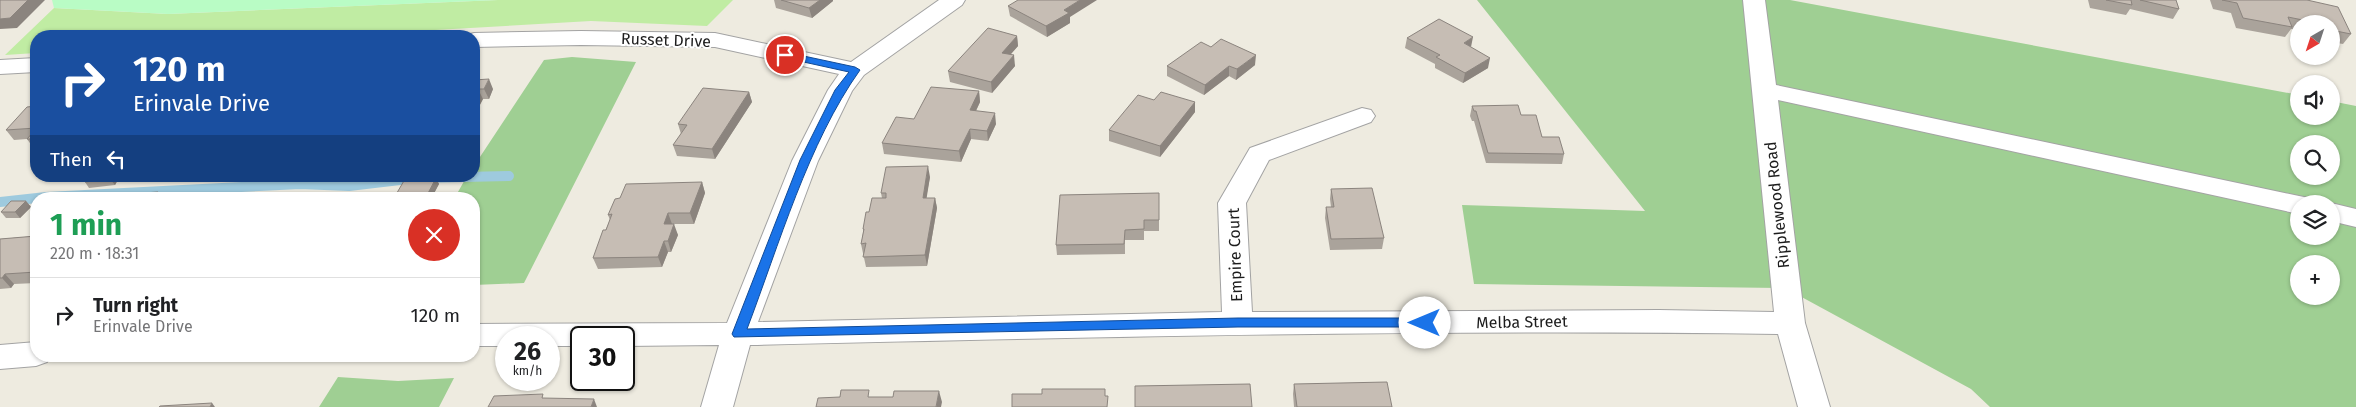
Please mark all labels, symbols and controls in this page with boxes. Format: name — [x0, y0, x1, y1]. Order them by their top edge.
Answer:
north arrow — [2290, 15, 2340, 65]
map controls — [2290, 15, 2340, 305]
street label: Russet Drive — [621, 29, 711, 51]
pin — [764, 34, 806, 76]
icon: arrive — [771, 41, 799, 69]
text: 120 m — [133, 48, 226, 90]
icon: right — [50, 50, 115, 115]
button: sound — [2290, 75, 2340, 125]
text: Erinvale Drive — [133, 90, 270, 117]
button: search — [2290, 135, 2340, 185]
street label: Ripplewood Road — [1761, 141, 1793, 269]
icon: left — [102, 145, 130, 173]
text: Then — [50, 148, 92, 171]
button: layers — [2290, 195, 2340, 245]
text: 1 min — [50, 207, 122, 243]
street label: Empire Court — [1224, 207, 1246, 302]
button: close — [408, 209, 460, 261]
text: 220 m · 18:31 — [50, 244, 139, 263]
button: + — [2290, 255, 2340, 305]
text: Turn right — [93, 294, 178, 317]
position arrow — [1398, 296, 1450, 348]
icon: right — [50, 301, 78, 329]
text: 120 m — [410, 304, 460, 327]
street label: Melba Street — [1476, 312, 1568, 332]
text: Erinvale Drive — [93, 317, 193, 336]
speed limit sign: 30 — [570, 326, 635, 391]
text: 26 — [514, 337, 541, 367]
text: km/h — [513, 364, 542, 378]

